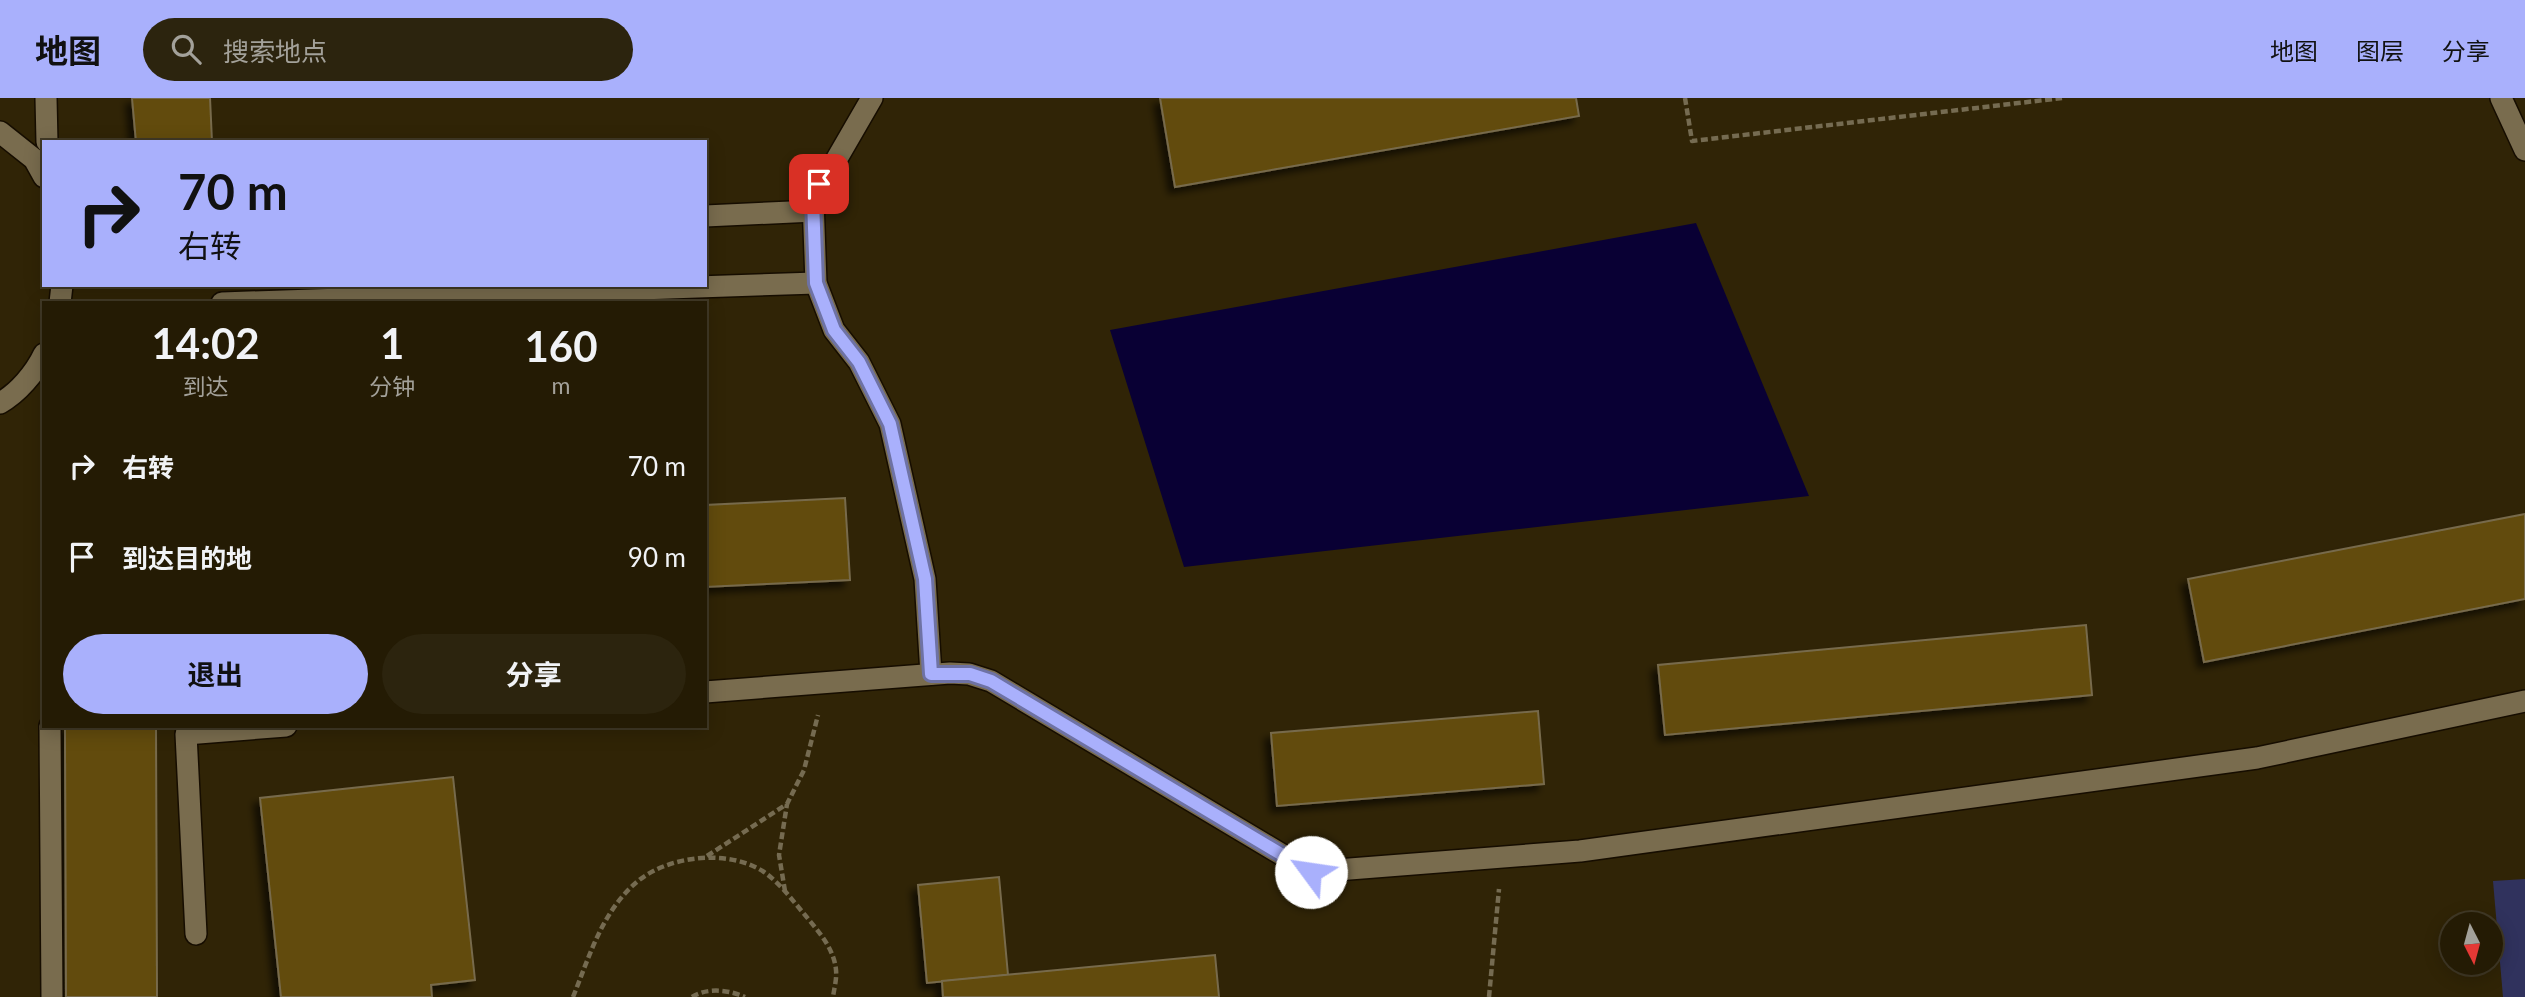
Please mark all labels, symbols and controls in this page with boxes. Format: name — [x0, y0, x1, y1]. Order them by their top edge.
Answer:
search box — [143, 18, 633, 81]
text: 地图 — [35, 30, 101, 70]
icon: search — [167, 30, 205, 68]
text: 搜索地点 — [223, 35, 327, 67]
text: 地图 — [2270, 36, 2318, 65]
text: 图层 — [2356, 36, 2404, 65]
text: 分享 — [2442, 36, 2490, 65]
pin — [789, 154, 849, 214]
text: 70 m — [178, 162, 288, 220]
icon: arrive — [800, 165, 838, 203]
icon: right — [63, 168, 154, 259]
text: 右转 — [178, 226, 242, 265]
text: 14:02 — [151, 318, 260, 368]
text: 1 — [380, 318, 404, 368]
text: 160 — [524, 321, 598, 371]
text: m — [552, 371, 570, 399]
text: 到达 — [183, 372, 229, 400]
text: 分钟 — [369, 372, 415, 400]
icon: right — [63, 447, 101, 485]
text: 70 m — [628, 450, 686, 482]
text: 右转 — [122, 451, 174, 483]
icon: arrive — [63, 538, 101, 576]
text: 90 m — [628, 541, 686, 573]
text: 到达目的地 — [122, 542, 252, 574]
button: 退出 — [63, 634, 368, 714]
button: 分享 — [382, 634, 686, 714]
position arrow — [1274, 835, 1348, 909]
north arrow — [2440, 912, 2502, 975]
map controls — [2440, 912, 2503, 975]

